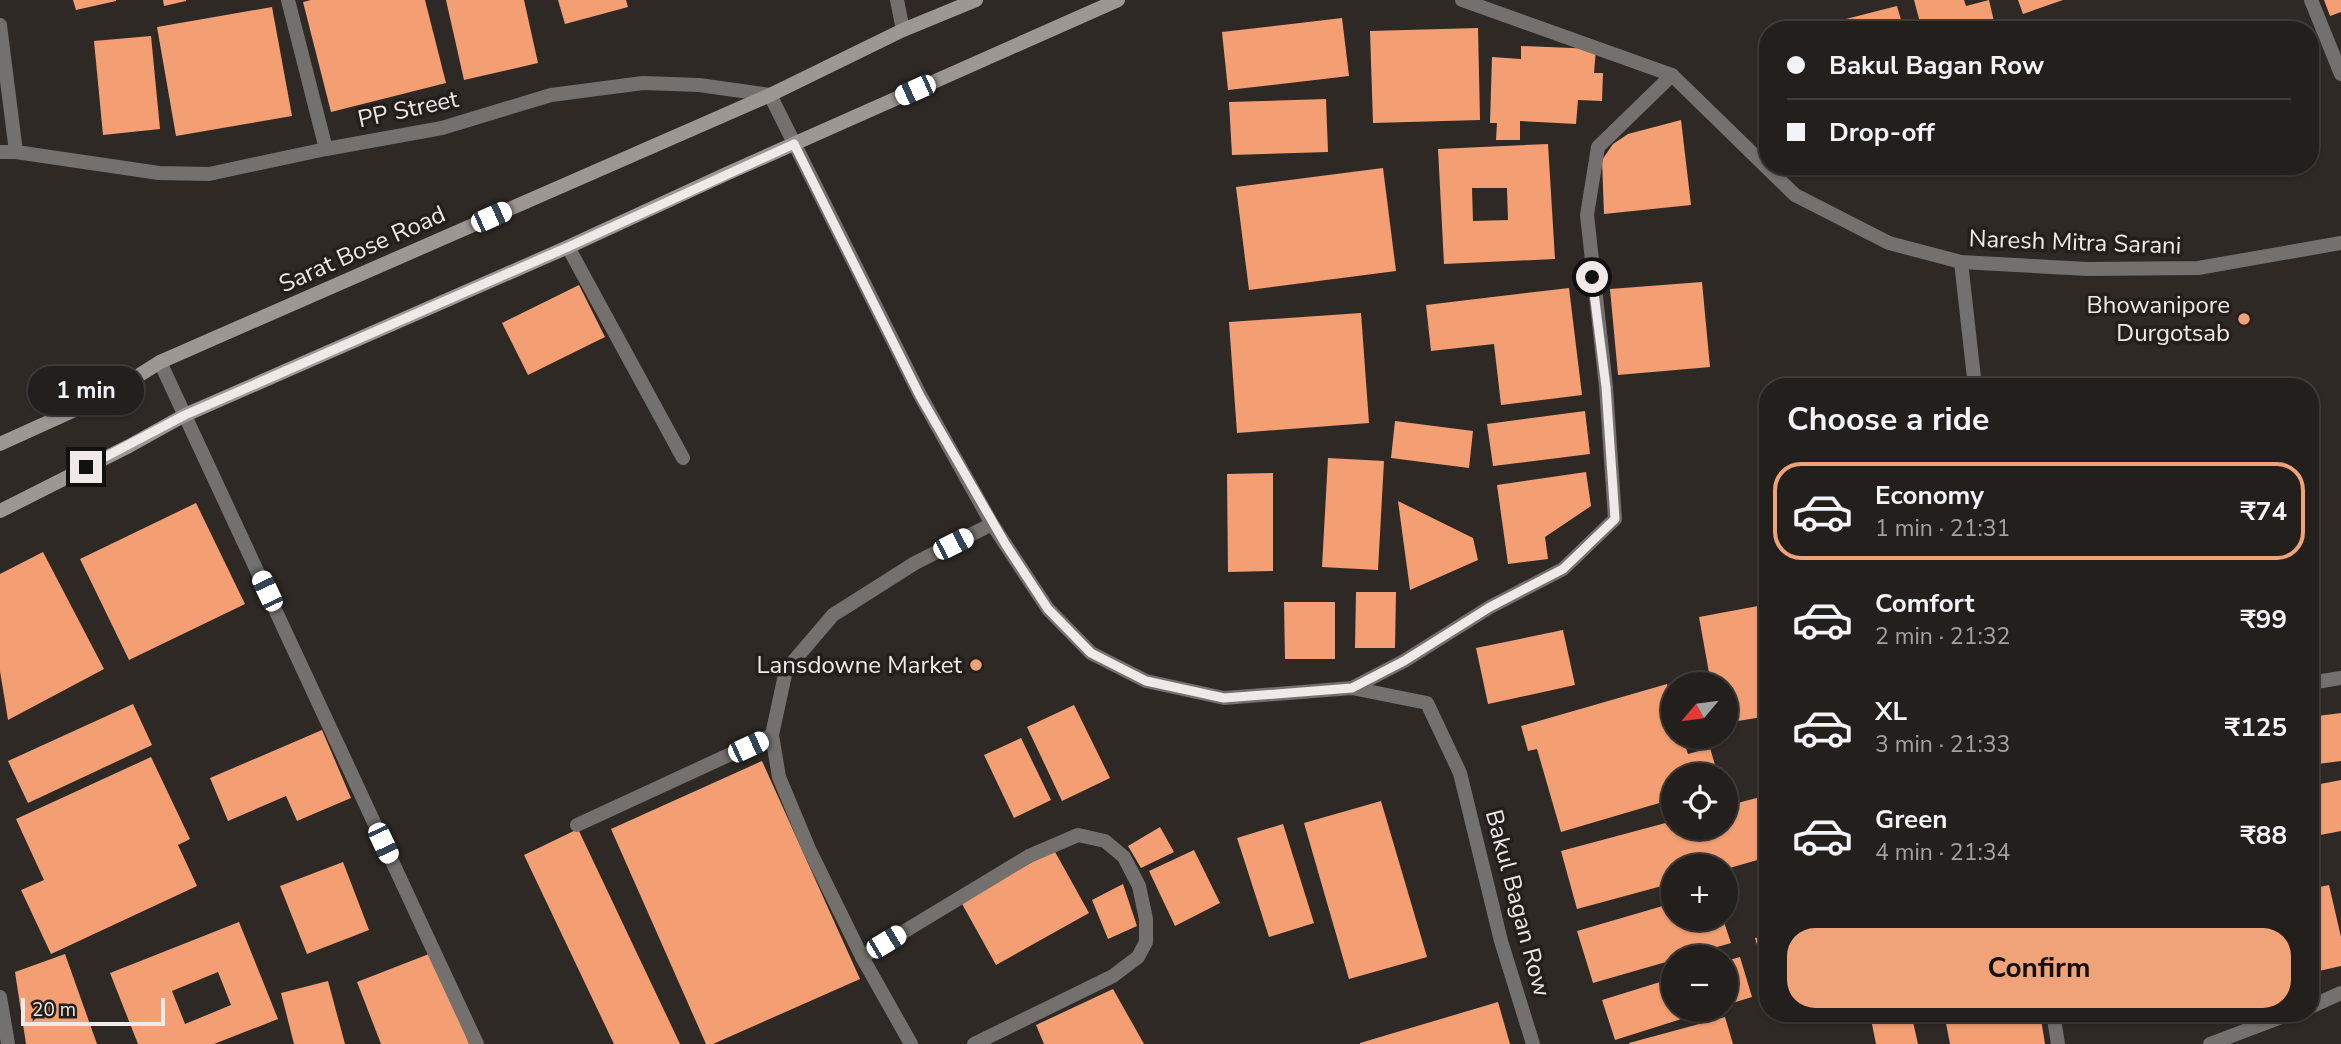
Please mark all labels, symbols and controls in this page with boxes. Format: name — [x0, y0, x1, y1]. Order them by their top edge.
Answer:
text: Bakul Bagan Row — [1829, 48, 2044, 83]
car — [892, 72, 939, 108]
street label: PP Street — [355, 83, 462, 135]
text: Drop-off — [1829, 115, 1935, 150]
street label: Sarat Bose Road — [274, 198, 450, 300]
car — [468, 199, 515, 235]
street label: Naresh Mitra Sarani — [1968, 222, 2182, 262]
route start — [1576, 261, 1608, 293]
place label: Bhowanipore Durgotsab — [2087, 289, 2230, 349]
marker: Bhowanipore Durgotsab — [2236, 311, 2252, 327]
callout: 1 min — [28, 365, 144, 414]
text: 1 min — [56, 375, 116, 406]
text: Choose a ride — [1787, 398, 1989, 441]
route end — [70, 451, 102, 483]
text: Economy — [1875, 478, 1984, 513]
icon: car — [1791, 480, 1854, 543]
text: ₹74 — [2240, 494, 2287, 529]
text: 1 min · 21:31 — [1875, 513, 2010, 544]
car — [930, 525, 977, 563]
car — [249, 568, 286, 614]
text: Comfort — [1875, 586, 1975, 621]
icon: car — [1791, 588, 1854, 651]
text: ₹99 — [2240, 602, 2287, 637]
text: 2 min · 21:32 — [1875, 621, 2010, 652]
place label: Lansdowne Market — [756, 649, 963, 681]
marker: Lansdowne Market — [968, 657, 984, 673]
north arrow — [1661, 672, 1738, 749]
map controls — [1661, 672, 1738, 1022]
text: XL — [1875, 694, 1907, 729]
icon: car — [1791, 696, 1854, 759]
text: ₹125 — [2225, 710, 2287, 745]
car — [725, 729, 772, 765]
text: 3 min · 21:33 — [1875, 729, 2010, 760]
button: locate — [1661, 763, 1738, 840]
text: Green — [1875, 802, 1948, 837]
icon: car — [1791, 804, 1854, 867]
street label: Bakul Bagan Row — [1478, 806, 1558, 1000]
text: ₹88 — [2240, 818, 2287, 853]
car — [365, 820, 402, 866]
text: 4 min · 21:34 — [1875, 837, 2010, 868]
button: + — [1661, 854, 1738, 931]
car — [863, 922, 910, 962]
button: Confirm — [1787, 928, 2291, 1008]
button: − — [1661, 945, 1738, 1022]
scale bar — [21, 995, 164, 1027]
text: 20 m — [32, 997, 76, 1023]

